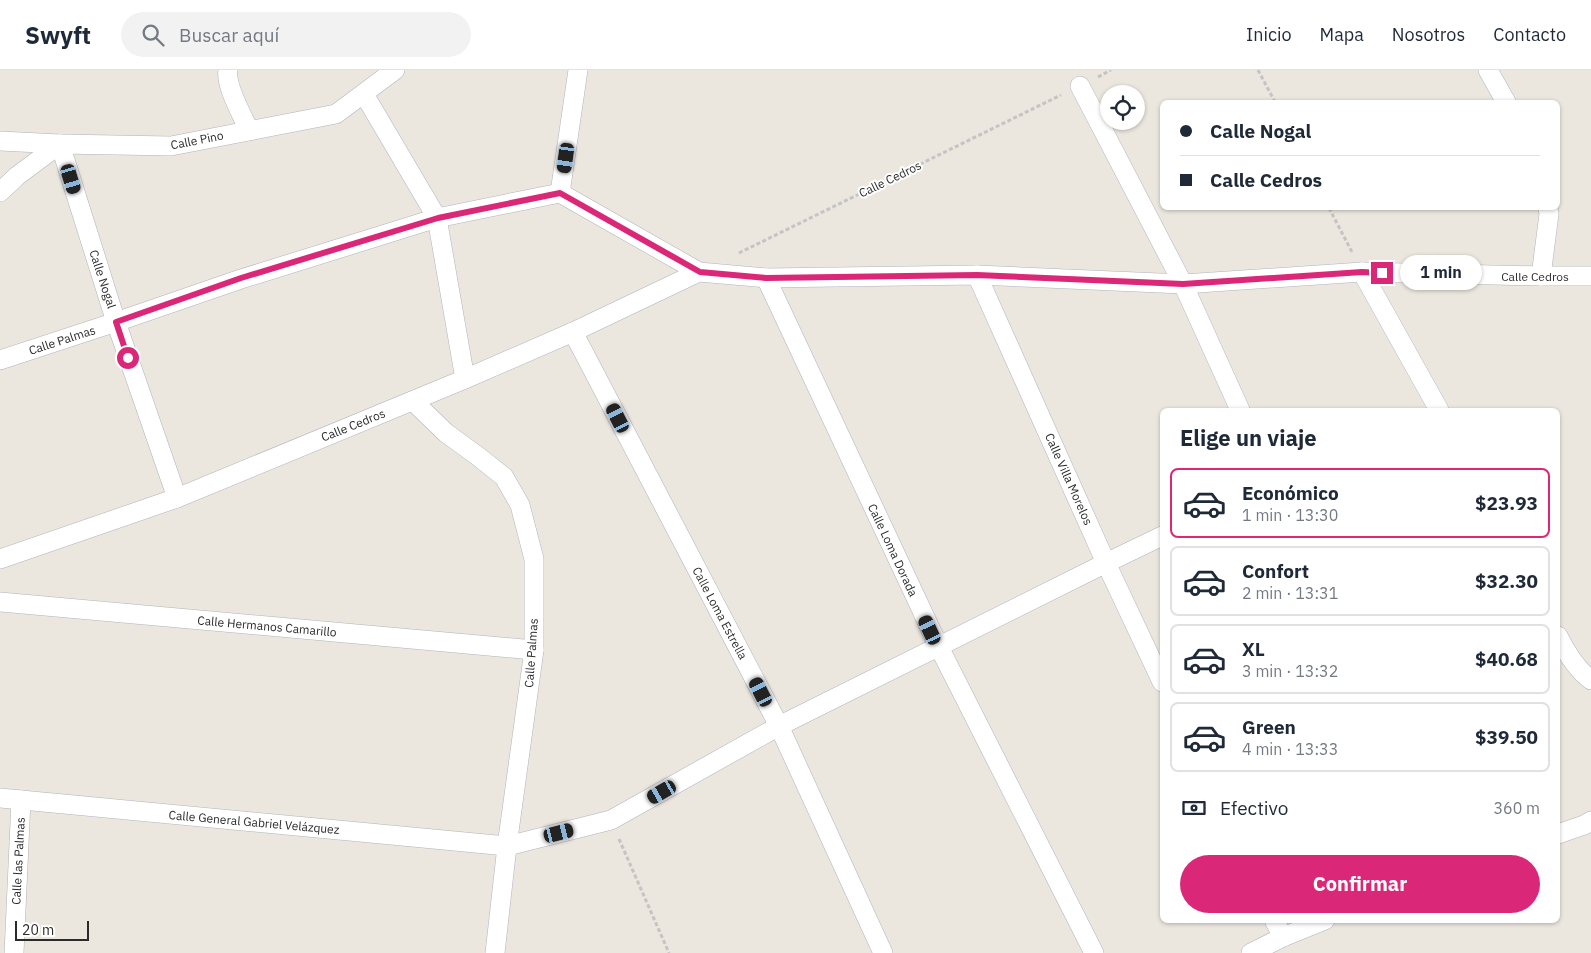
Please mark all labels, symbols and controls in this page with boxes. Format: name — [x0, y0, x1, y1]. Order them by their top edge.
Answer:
search box — [121, 12, 471, 57]
text: Swyft — [25, 19, 91, 51]
icon: search — [139, 21, 167, 49]
text: Buscar aquí — [179, 23, 279, 47]
text: Inicio — [1246, 23, 1292, 46]
text: Mapa — [1320, 23, 1364, 46]
text: Nosotros — [1392, 23, 1465, 46]
text: Contacto — [1493, 23, 1566, 46]
map controls — [1100, 85, 1145, 130]
button: locate — [1100, 85, 1145, 130]
text: Calle Nogal — [1210, 119, 1311, 143]
street label: Calle Pino — [169, 127, 225, 152]
car — [556, 142, 575, 174]
street label: Calle Cedros — [856, 157, 924, 201]
car — [59, 162, 82, 196]
text: Calle Cedros — [1210, 168, 1322, 192]
street label: Calle Nogal — [86, 248, 120, 310]
callout: 1 min — [1400, 256, 1482, 290]
route end — [1371, 262, 1393, 284]
text: 1 min — [1420, 262, 1462, 282]
street label: Calle Cedros — [1501, 269, 1569, 284]
street label: Calle Palmas — [27, 322, 97, 358]
route start — [117, 347, 139, 369]
car — [604, 401, 631, 435]
street label: Calle Cedros — [319, 405, 387, 445]
text: Elige un viaje — [1180, 423, 1317, 452]
street label: Calle Villa Morelos — [1042, 431, 1096, 527]
icon: car — [1182, 481, 1227, 526]
text: Económico — [1242, 481, 1339, 505]
text: $23.93 — [1475, 491, 1538, 515]
street label: Calle Loma Dorada — [865, 501, 921, 599]
text: 1 min · 13:30 — [1242, 505, 1338, 525]
icon: car — [1182, 559, 1227, 604]
text: Confort — [1242, 559, 1309, 583]
street label: Calle Loma Estrella — [689, 564, 751, 662]
text: $32.30 — [1475, 569, 1538, 593]
text: 2 min · 13:31 — [1242, 583, 1338, 603]
street label: Calle Hermanos Camarillo — [197, 612, 337, 640]
car — [916, 613, 943, 647]
street label: Calle Palmas — [521, 618, 541, 688]
icon: car — [1182, 637, 1227, 682]
text: XL — [1242, 637, 1265, 661]
text: $40.68 — [1475, 647, 1538, 671]
text: 3 min · 13:32 — [1242, 661, 1338, 681]
car — [747, 675, 774, 709]
icon: car — [1182, 715, 1227, 760]
text: Green — [1242, 715, 1296, 739]
text: $39.50 — [1475, 725, 1538, 749]
text: 4 min · 13:33 — [1242, 739, 1338, 759]
car — [645, 778, 678, 806]
icon: cash — [1180, 794, 1208, 822]
text: Efectivo — [1220, 796, 1288, 820]
text: 360 m — [1493, 798, 1540, 818]
street label: Calle General Gabriel Velázquez — [168, 807, 340, 837]
street label: Calle las Palmas — [8, 817, 28, 905]
car — [542, 822, 575, 844]
button: Confirmar — [1180, 855, 1540, 913]
scale bar — [15, 918, 89, 941]
text: 20 m — [22, 921, 54, 939]

